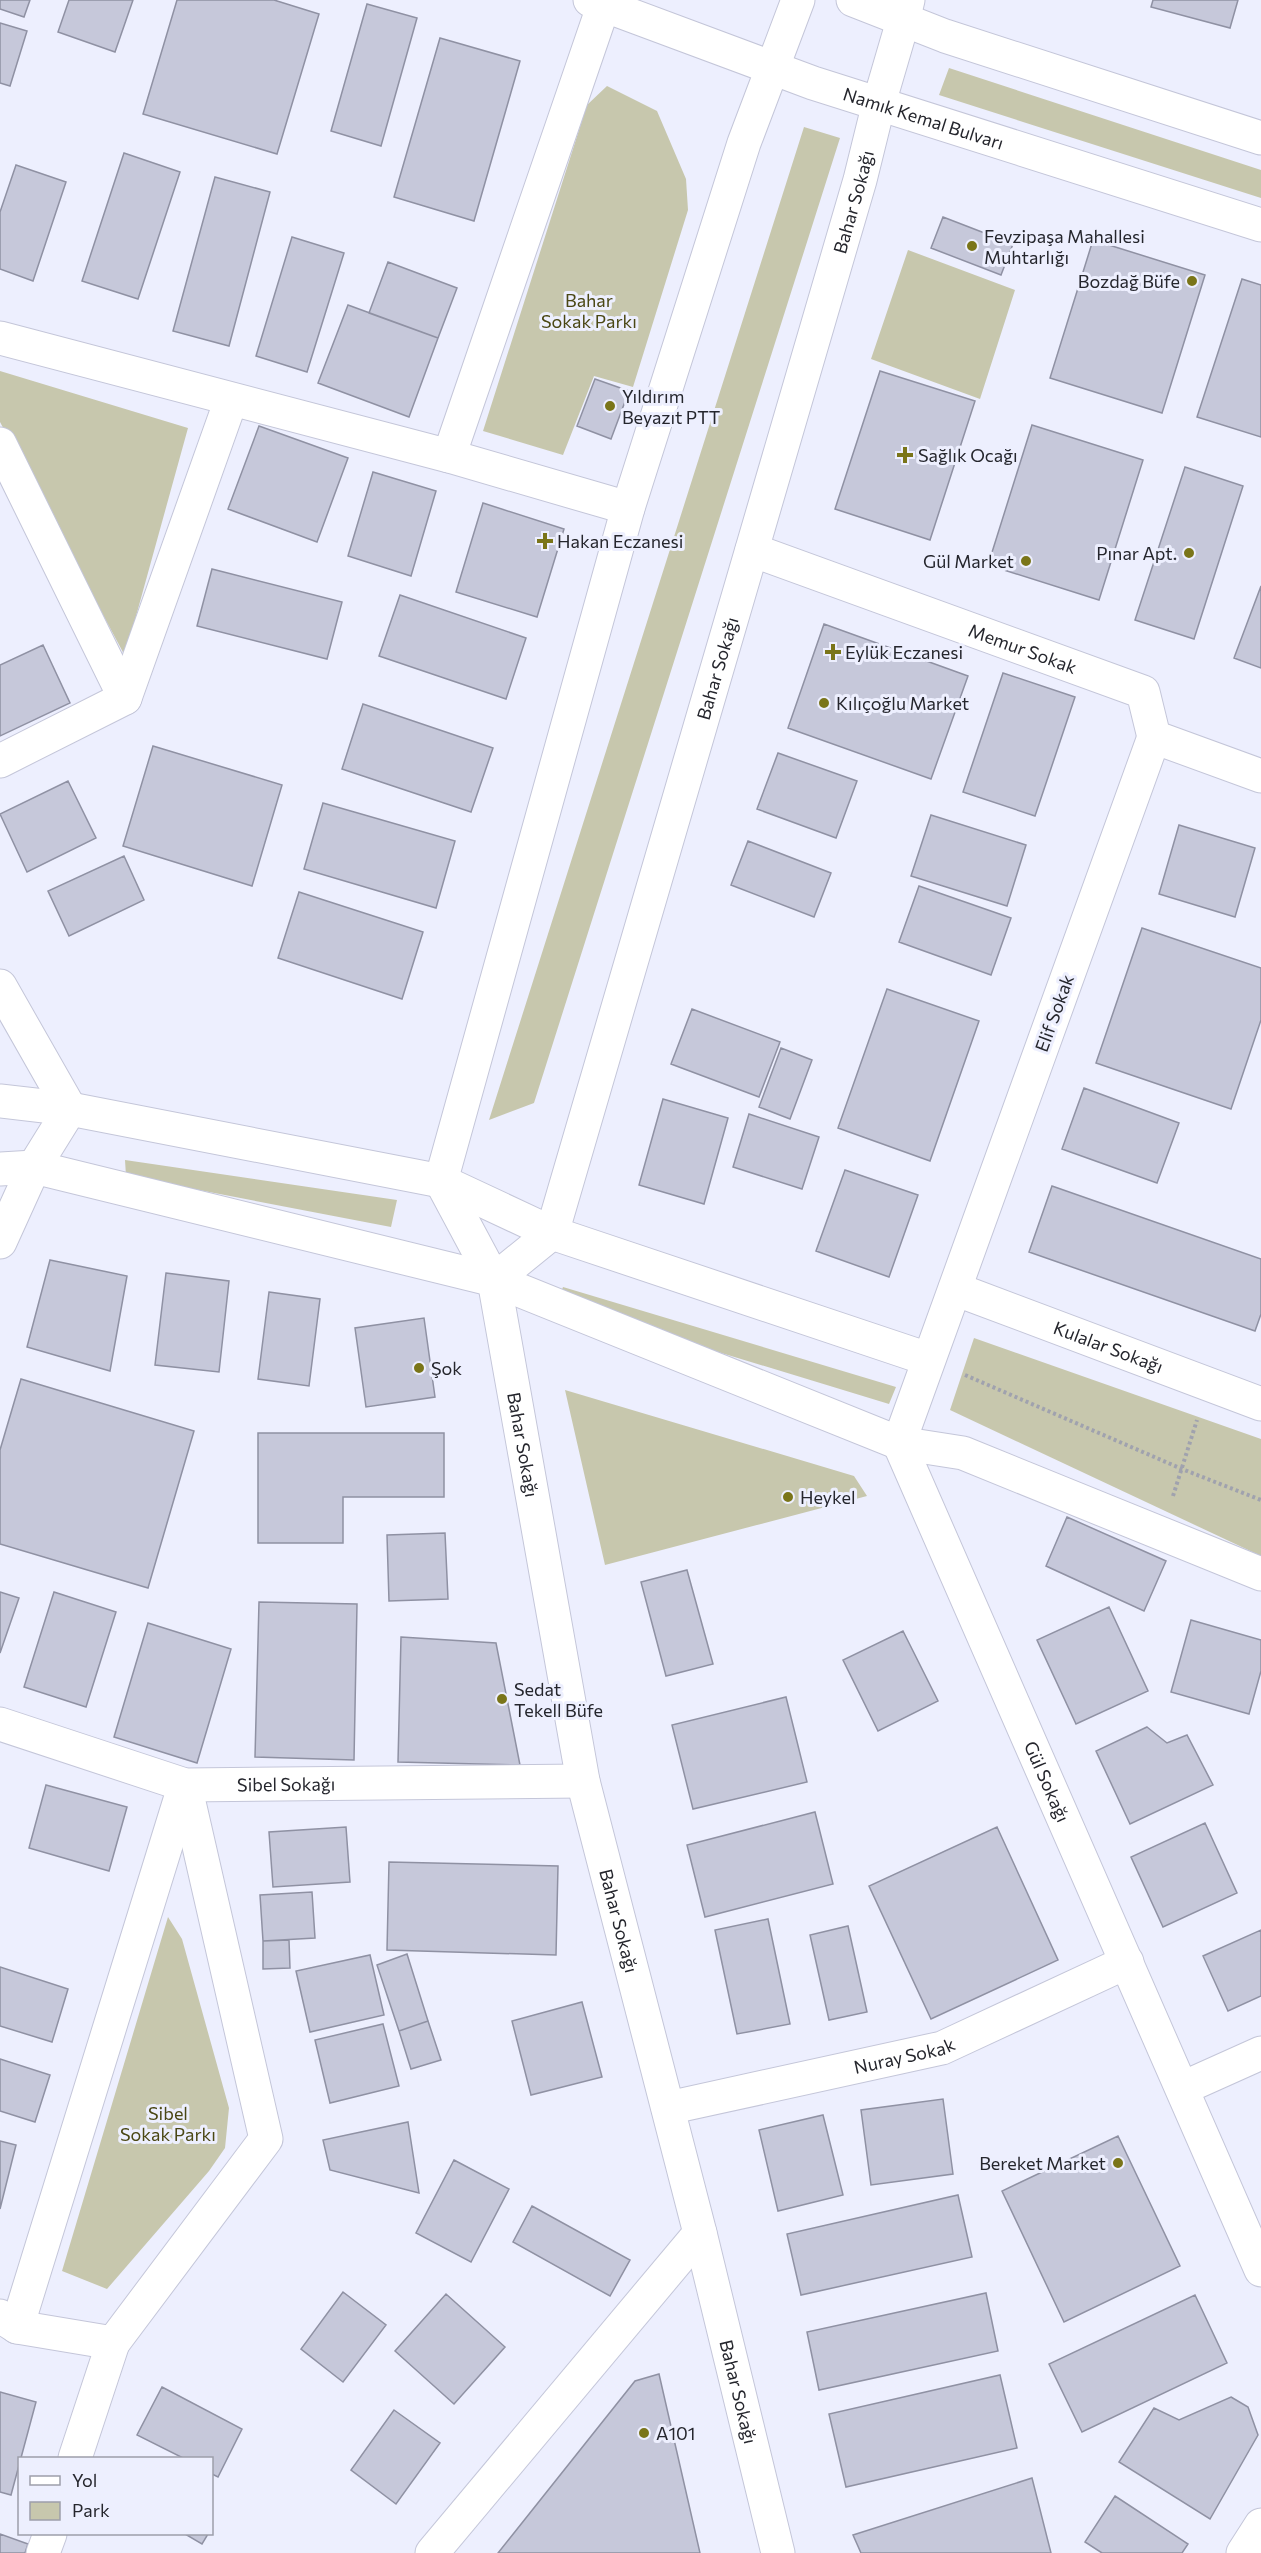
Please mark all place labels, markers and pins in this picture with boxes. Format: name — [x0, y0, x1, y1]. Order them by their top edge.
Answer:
place label: Fevzipaşa Mahallesi Muhtarlığı — [984, 225, 1145, 268]
marker: Fevzipaşa Mahallesi Muhtarlığı — [965, 239, 979, 253]
place label: Bozdağ Büfe — [1078, 270, 1180, 292]
marker: Bozdağ Büfe — [1185, 274, 1199, 288]
place label: Yıldırım Beyazıt PTT — [622, 385, 720, 428]
marker: Yıldırım Beyazıt PTT — [603, 399, 617, 413]
place label: Sağlık Ocağı — [918, 444, 1018, 466]
marker: Sağlık Ocağı — [896, 446, 914, 464]
place label: Hakan Eczanesi — [557, 530, 683, 552]
marker: Hakan Eczanesi — [538, 534, 552, 548]
place label: Pınar Apt. — [1096, 542, 1177, 564]
marker: Pınar Apt. — [1182, 546, 1196, 560]
place label: Gül Market — [923, 550, 1014, 572]
marker: Gül Market — [1019, 554, 1033, 568]
place label: Eylük Eczanesi — [845, 641, 963, 663]
marker: Eylük Eczanesi — [826, 645, 840, 659]
place label: Kılıçoğlu Market — [836, 692, 969, 714]
marker: Kılıçoğlu Market — [817, 696, 831, 710]
place label: Şok — [431, 1357, 462, 1379]
marker: Şok — [412, 1361, 426, 1375]
place label: Heykel — [800, 1486, 856, 1508]
marker: Heykel — [781, 1490, 795, 1504]
place label: Sedat Tekell Büfe — [514, 1678, 603, 1721]
marker: Sedat Tekell Büfe — [495, 1692, 509, 1706]
place label: Bereket Market — [979, 2152, 1106, 2174]
marker: Bereket Market — [1111, 2156, 1125, 2170]
place label: A101 — [656, 2422, 696, 2444]
marker: A101 — [637, 2426, 651, 2440]

